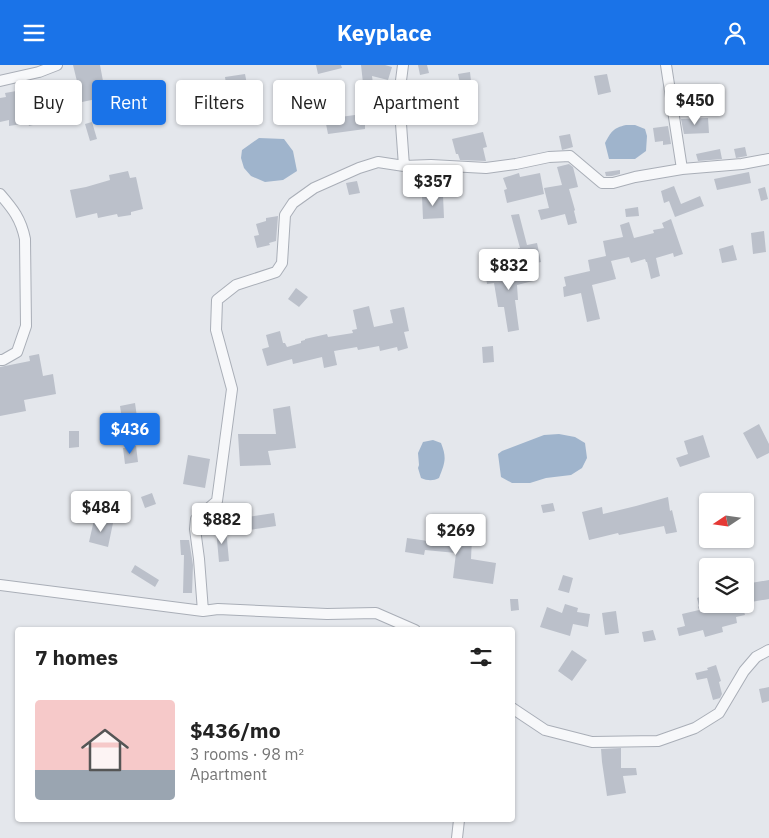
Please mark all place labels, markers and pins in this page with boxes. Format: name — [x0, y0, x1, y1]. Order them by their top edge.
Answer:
pin: $450 — [665, 83, 725, 126]
pin: $357 — [403, 165, 463, 207]
pin: $832 — [479, 249, 539, 291]
pin: $436 — [100, 413, 160, 455]
pin: $484 — [71, 491, 131, 533]
pin: $882 — [192, 503, 252, 545]
pin: $269 — [426, 513, 486, 556]

